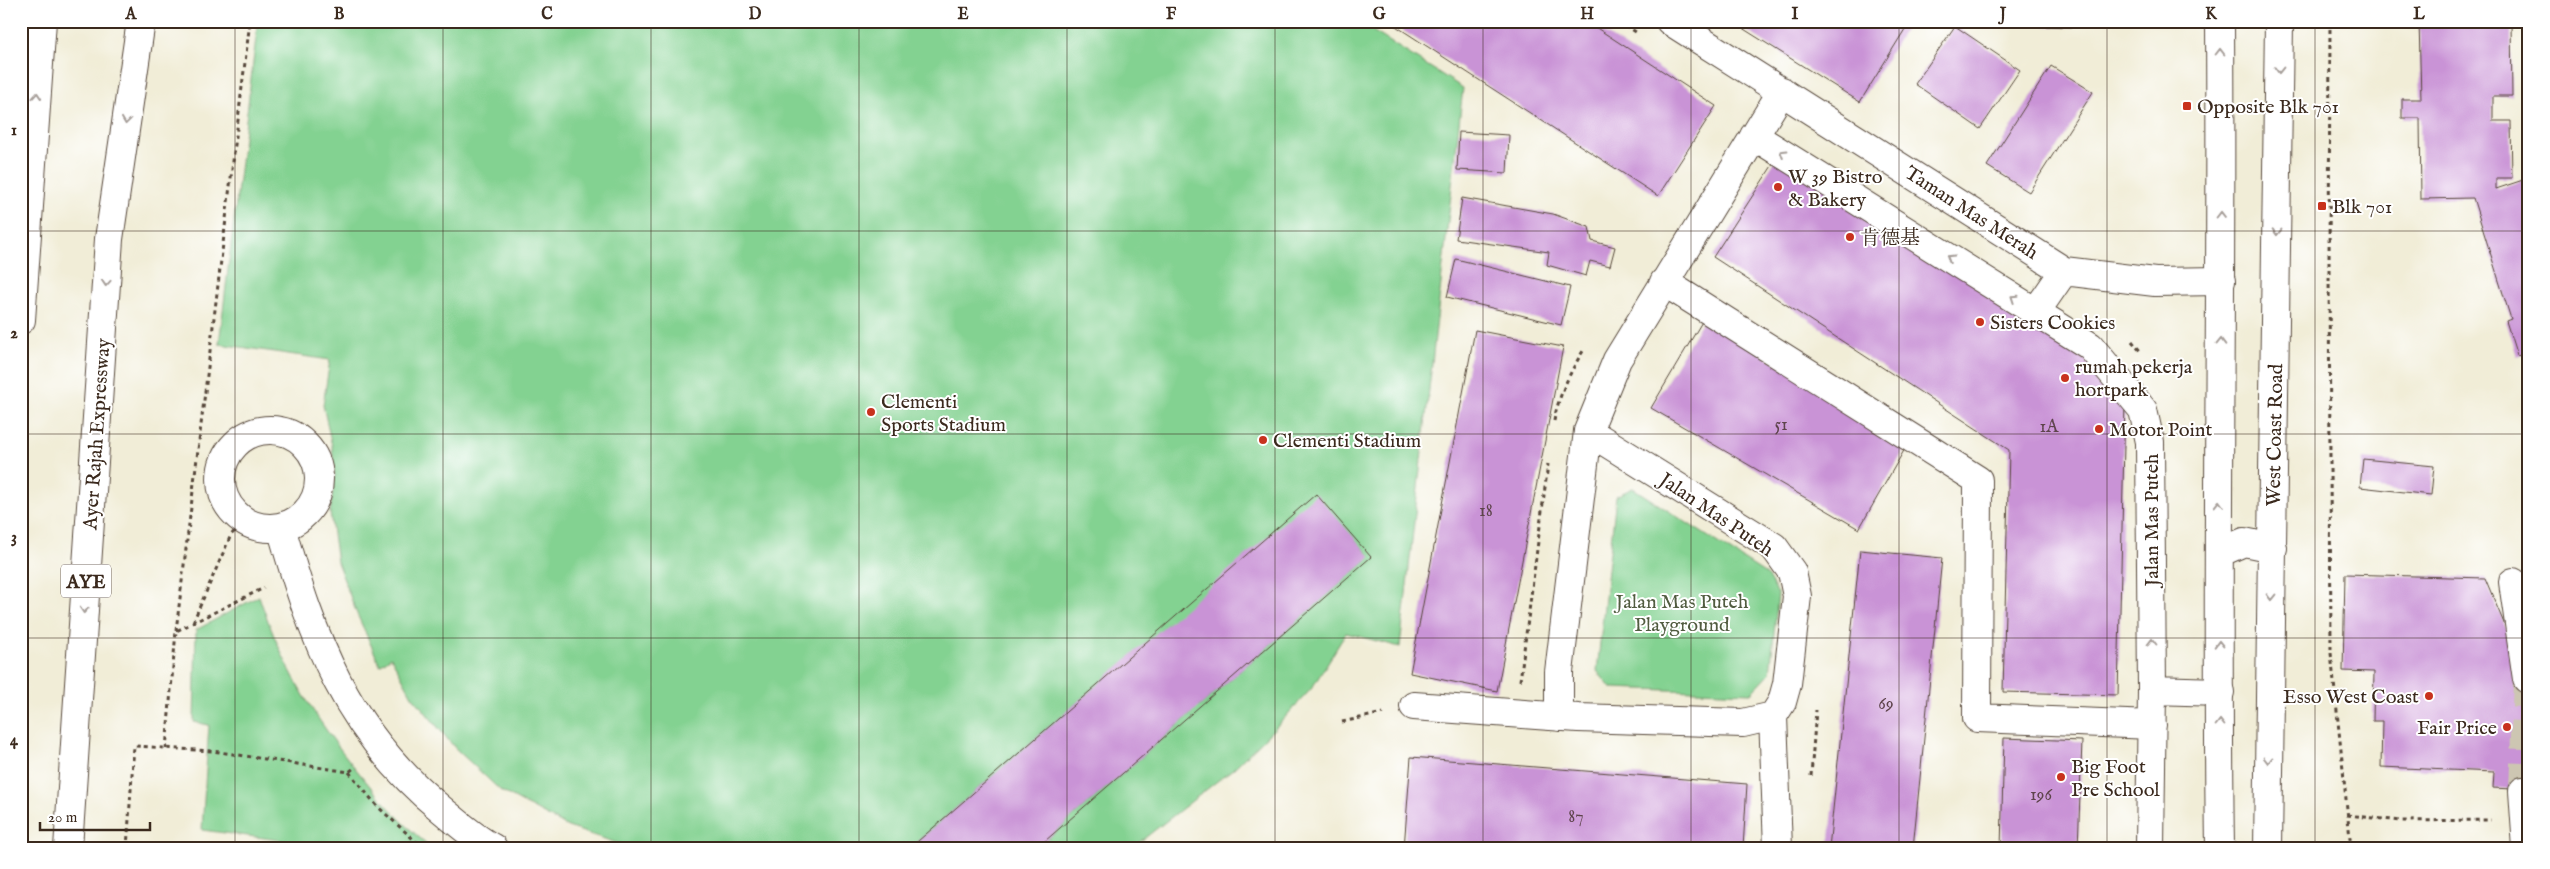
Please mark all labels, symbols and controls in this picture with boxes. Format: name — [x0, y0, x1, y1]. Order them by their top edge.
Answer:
text: A — [125, 5, 138, 25]
text: B — [334, 5, 345, 25]
text: C — [541, 5, 553, 25]
text: D — [749, 5, 762, 25]
text: E — [957, 5, 969, 25]
text: F — [1166, 5, 1177, 25]
text: G — [1373, 5, 1386, 25]
text: H — [1580, 5, 1594, 25]
text: I — [1792, 5, 1799, 25]
text: J — [1998, 5, 2007, 25]
text: K — [2205, 5, 2218, 25]
text: L — [2413, 5, 2425, 25]
one-way arrow — [2215, 48, 2225, 56]
one-way arrow — [2274, 66, 2284, 74]
one-way arrow — [31, 92, 42, 100]
place label: Opposite Blk 701 — [2197, 95, 2339, 120]
marker: Opposite Blk 701 — [2181, 100, 2193, 112]
one-way arrow — [121, 118, 132, 126]
text: 1 — [11, 121, 17, 141]
one-way arrow — [1780, 150, 1789, 160]
street label: Taman Mas Merah — [1900, 161, 2043, 266]
place label: W 39 Bistro & Bakery — [1788, 165, 1883, 213]
marker: W 39 Bistro & Bakery — [1772, 181, 1784, 193]
place label: Blk 701 — [2332, 195, 2392, 220]
marker: Blk 701 — [2316, 200, 2328, 212]
one-way arrow — [2216, 210, 2226, 218]
place label: 肯德基 — [1860, 226, 1920, 251]
one-way arrow — [2272, 229, 2282, 237]
marker: 肯德基 — [1844, 231, 1856, 243]
one-way arrow — [1947, 254, 1956, 264]
one-way arrow — [100, 279, 111, 287]
one-way arrow — [2010, 295, 2019, 304]
place label: Sisters Cookies — [1990, 311, 2115, 336]
marker: Sisters Cookies — [1974, 316, 1986, 328]
text: 2 — [10, 324, 18, 344]
street label: Ayer Rajah Expressway — [78, 337, 117, 532]
one-way arrow — [2216, 338, 2226, 346]
place label: rumah pekerja hortpark — [2075, 355, 2193, 403]
street label: West Coast Road — [2262, 363, 2289, 507]
marker: rumah pekerja hortpark — [2059, 372, 2071, 384]
place label: Clementi Sports Stadium — [881, 390, 1006, 438]
marker: Clementi Sports Stadium — [865, 406, 877, 418]
house number: 51 — [1774, 414, 1788, 437]
house number: 1A — [2040, 416, 2059, 439]
place label: Motor Point — [2109, 418, 2212, 443]
marker: Motor Point — [2093, 423, 2105, 435]
place label: Clementi Stadium — [1273, 429, 1421, 454]
marker: Clementi Stadium — [1257, 434, 1269, 446]
street label: Jalan Mas Puteh — [2140, 453, 2165, 588]
street label: Jalan Mas Puteh — [1652, 467, 1779, 563]
house number: 18 — [1479, 500, 1493, 523]
one-way arrow — [2214, 500, 2224, 508]
text: 3 — [11, 528, 17, 548]
road number: AYE — [61, 564, 111, 598]
park label: Jalan Mas Puteh Playground — [1614, 590, 1749, 638]
one-way arrow — [2266, 593, 2277, 601]
one-way arrow — [78, 606, 89, 614]
one-way arrow — [2147, 637, 2157, 645]
one-way arrow — [2214, 639, 2224, 647]
place label: Esso West Coast — [2283, 685, 2419, 710]
marker: Esso West Coast — [2423, 690, 2435, 702]
house number: 69 — [1878, 693, 1894, 716]
place label: Fair Price — [2417, 716, 2497, 741]
one-way arrow — [2215, 719, 2225, 726]
marker: Fair Price — [2501, 721, 2513, 733]
text: 4 — [10, 731, 19, 751]
place label: Big Foot Pre School — [2071, 755, 2160, 803]
one-way arrow — [2263, 756, 2273, 764]
marker: Big Foot Pre School — [2055, 771, 2067, 783]
house number: 196 — [2030, 784, 2052, 807]
scale bar — [40, 799, 150, 831]
house number: 87 — [1568, 806, 1584, 829]
text: 20 m — [48, 808, 78, 827]

